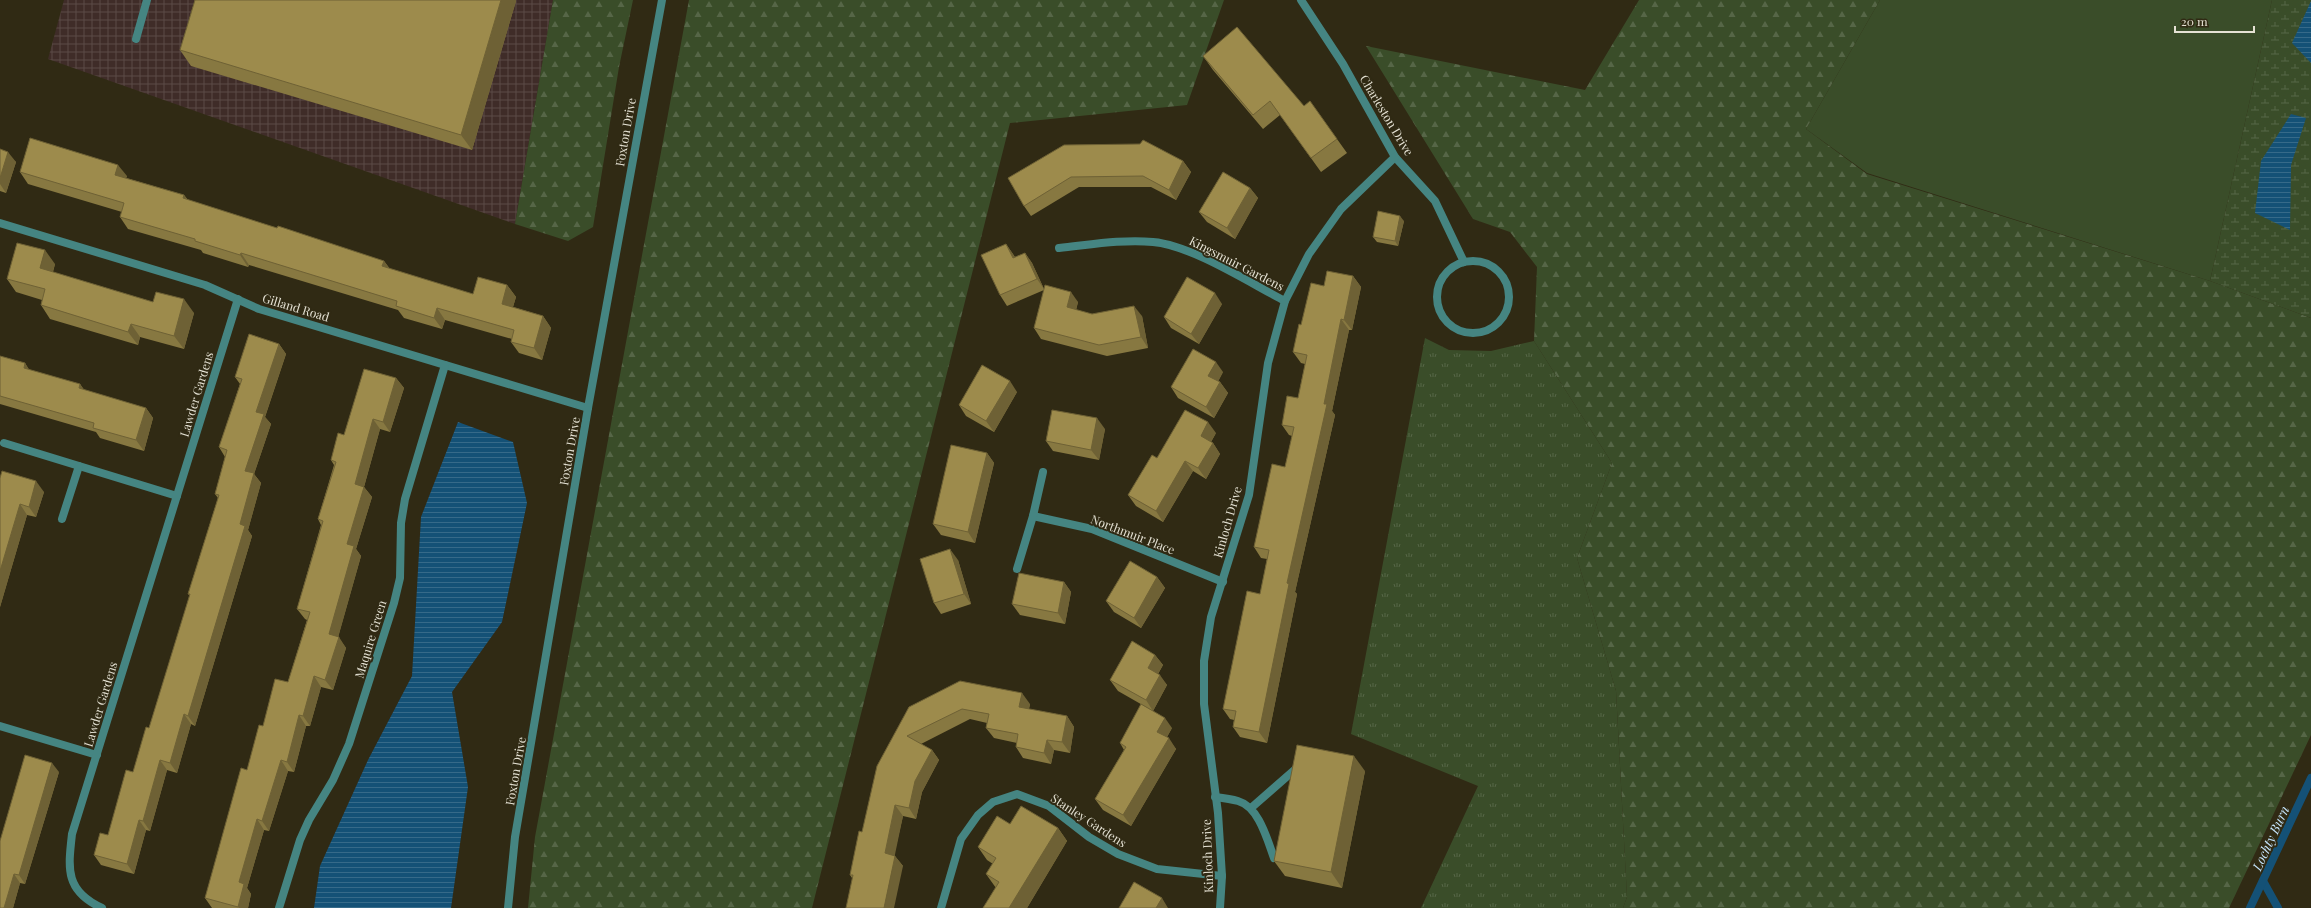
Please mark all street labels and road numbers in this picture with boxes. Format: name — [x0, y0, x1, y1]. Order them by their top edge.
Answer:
street label: Charleston Drive — [1357, 72, 1417, 158]
street label: Foxton Drive — [611, 96, 639, 168]
street label: Kingsmuir Gardens — [1187, 232, 1287, 294]
street label: Gilland Road — [261, 289, 331, 325]
street label: Lawder Gardens — [175, 349, 217, 439]
street label: Foxton Drive — [555, 415, 583, 487]
street label: Kinloch Drive — [1209, 484, 1245, 560]
street label: Northmuir Place — [1089, 511, 1177, 557]
street label: Maquire Green — [351, 598, 389, 680]
street label: Lawder Gardens — [79, 659, 121, 749]
street label: Foxton Drive — [501, 735, 529, 807]
street label: Stanley Gardens — [1048, 790, 1130, 850]
street label: Kinloch Drive — [1198, 819, 1216, 893]

